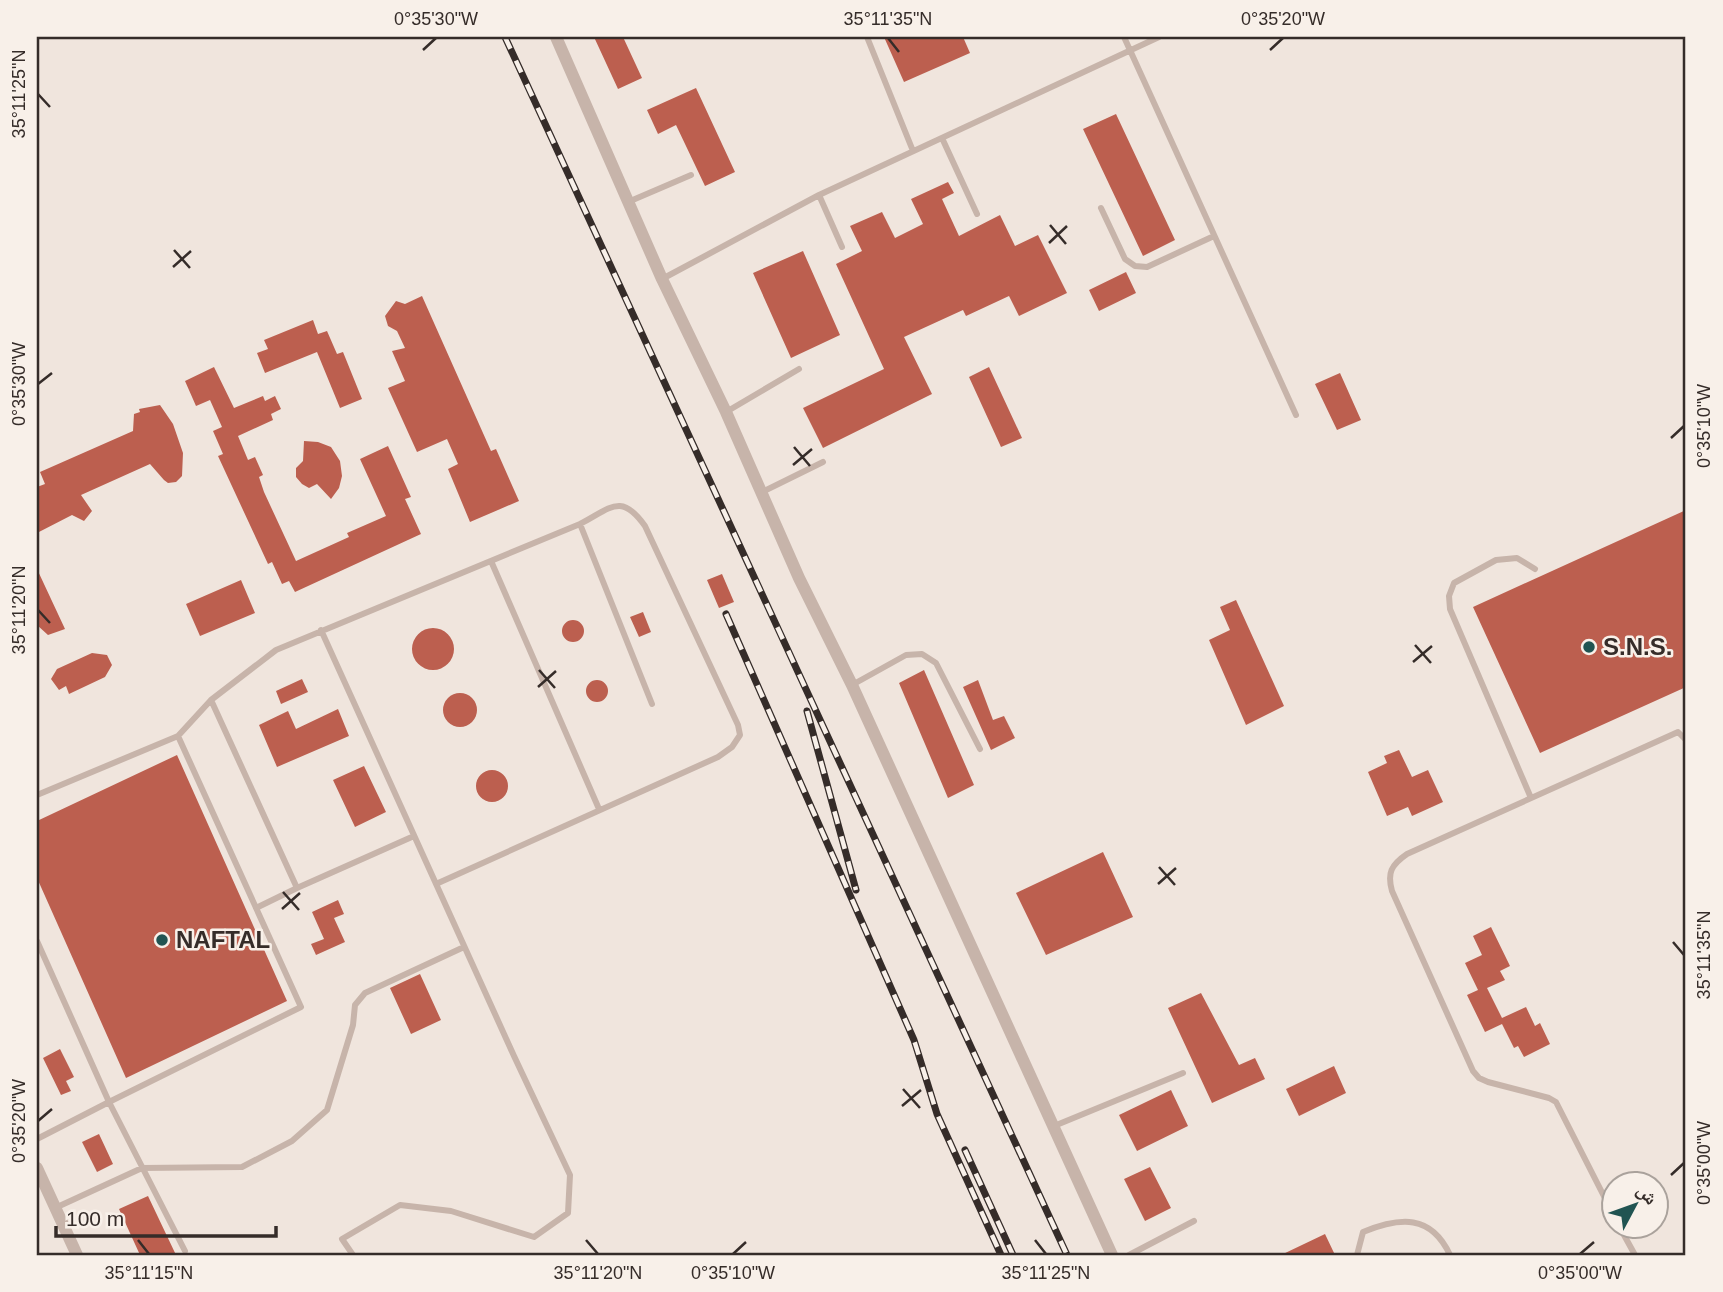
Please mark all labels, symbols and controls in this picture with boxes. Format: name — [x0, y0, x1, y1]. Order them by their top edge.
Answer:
text: 0°35'30"W — [394, 9, 478, 29]
text: 35°11'35"N — [844, 9, 932, 29]
text: 0°35'20"W — [1241, 9, 1325, 29]
text: 35°11'25"N — [9, 50, 29, 138]
text: 0°35'30"W — [9, 342, 29, 426]
text: 0°35'10"W — [1694, 384, 1714, 468]
text: 35°11'20"N — [9, 566, 29, 654]
place label: S.N.S. — [1603, 633, 1672, 660]
marker: S.N.S. — [1581, 639, 1597, 655]
text: 35°11'35"N — [1694, 911, 1714, 999]
place label: NAFTAL — [176, 926, 270, 953]
marker: NAFTAL — [154, 932, 170, 948]
text: 0°35'20"W — [9, 1079, 29, 1163]
text: 0°35'00"W — [1694, 1121, 1714, 1205]
north arrow — [1600, 1170, 1670, 1240]
text: ش — [1632, 1180, 1662, 1209]
scale bar — [56, 1194, 276, 1238]
text: 100 m — [66, 1207, 124, 1230]
text: 35°11'15"N — [105, 1263, 193, 1283]
text: 35°11'20"N — [554, 1263, 642, 1283]
text: 0°35'10"W — [691, 1263, 775, 1283]
text: 35°11'25"N — [1002, 1263, 1090, 1283]
text: 0°35'00"W — [1538, 1263, 1622, 1283]

